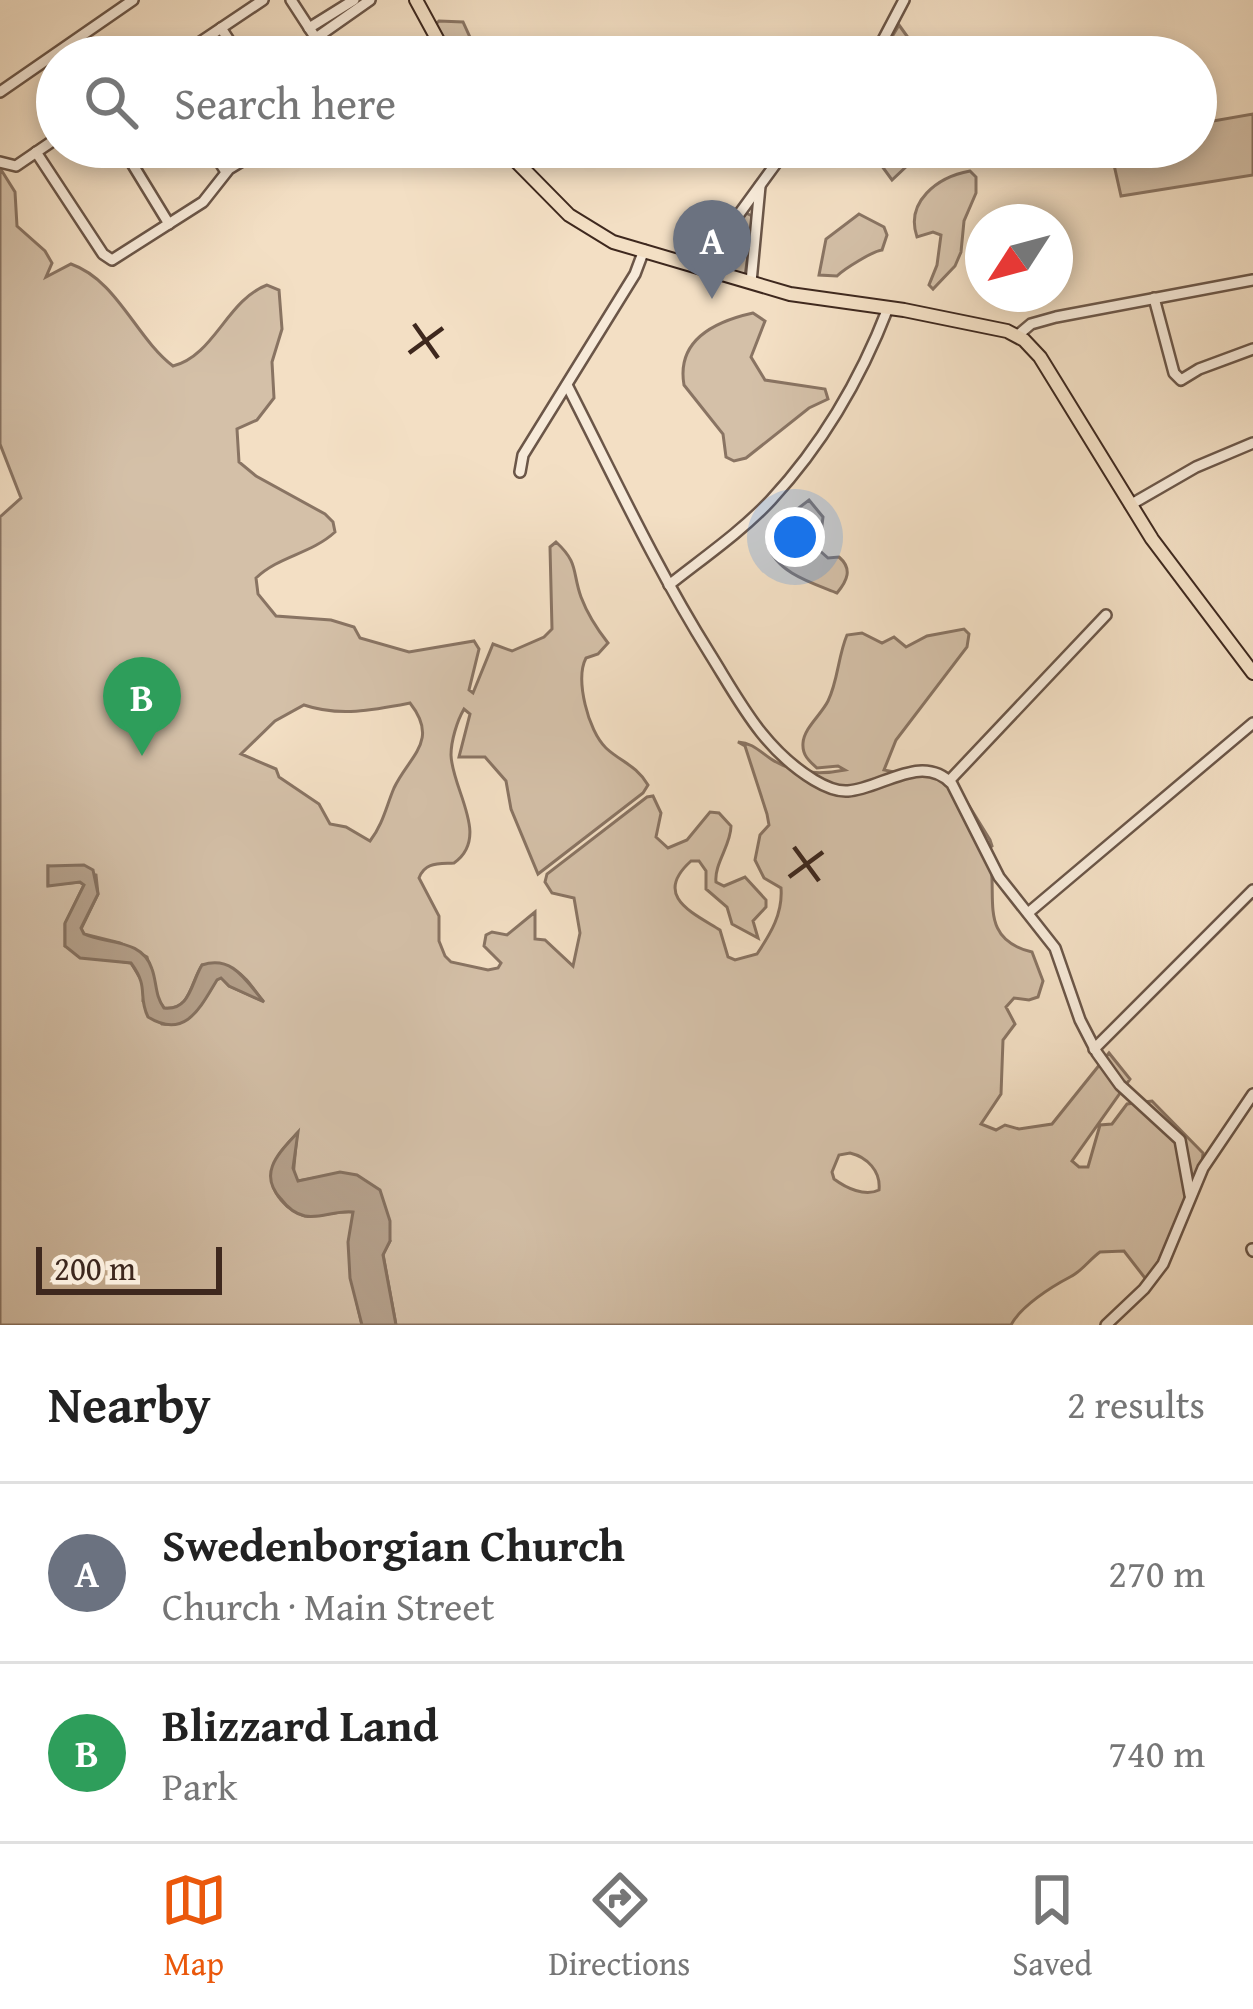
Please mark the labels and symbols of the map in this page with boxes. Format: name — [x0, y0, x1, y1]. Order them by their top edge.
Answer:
pin: A — [673, 200, 751, 299]
north arrow — [965, 204, 1073, 312]
your location — [765, 507, 825, 567]
pin: B — [103, 657, 181, 756]
scale bar — [36, 1241, 222, 1294]

